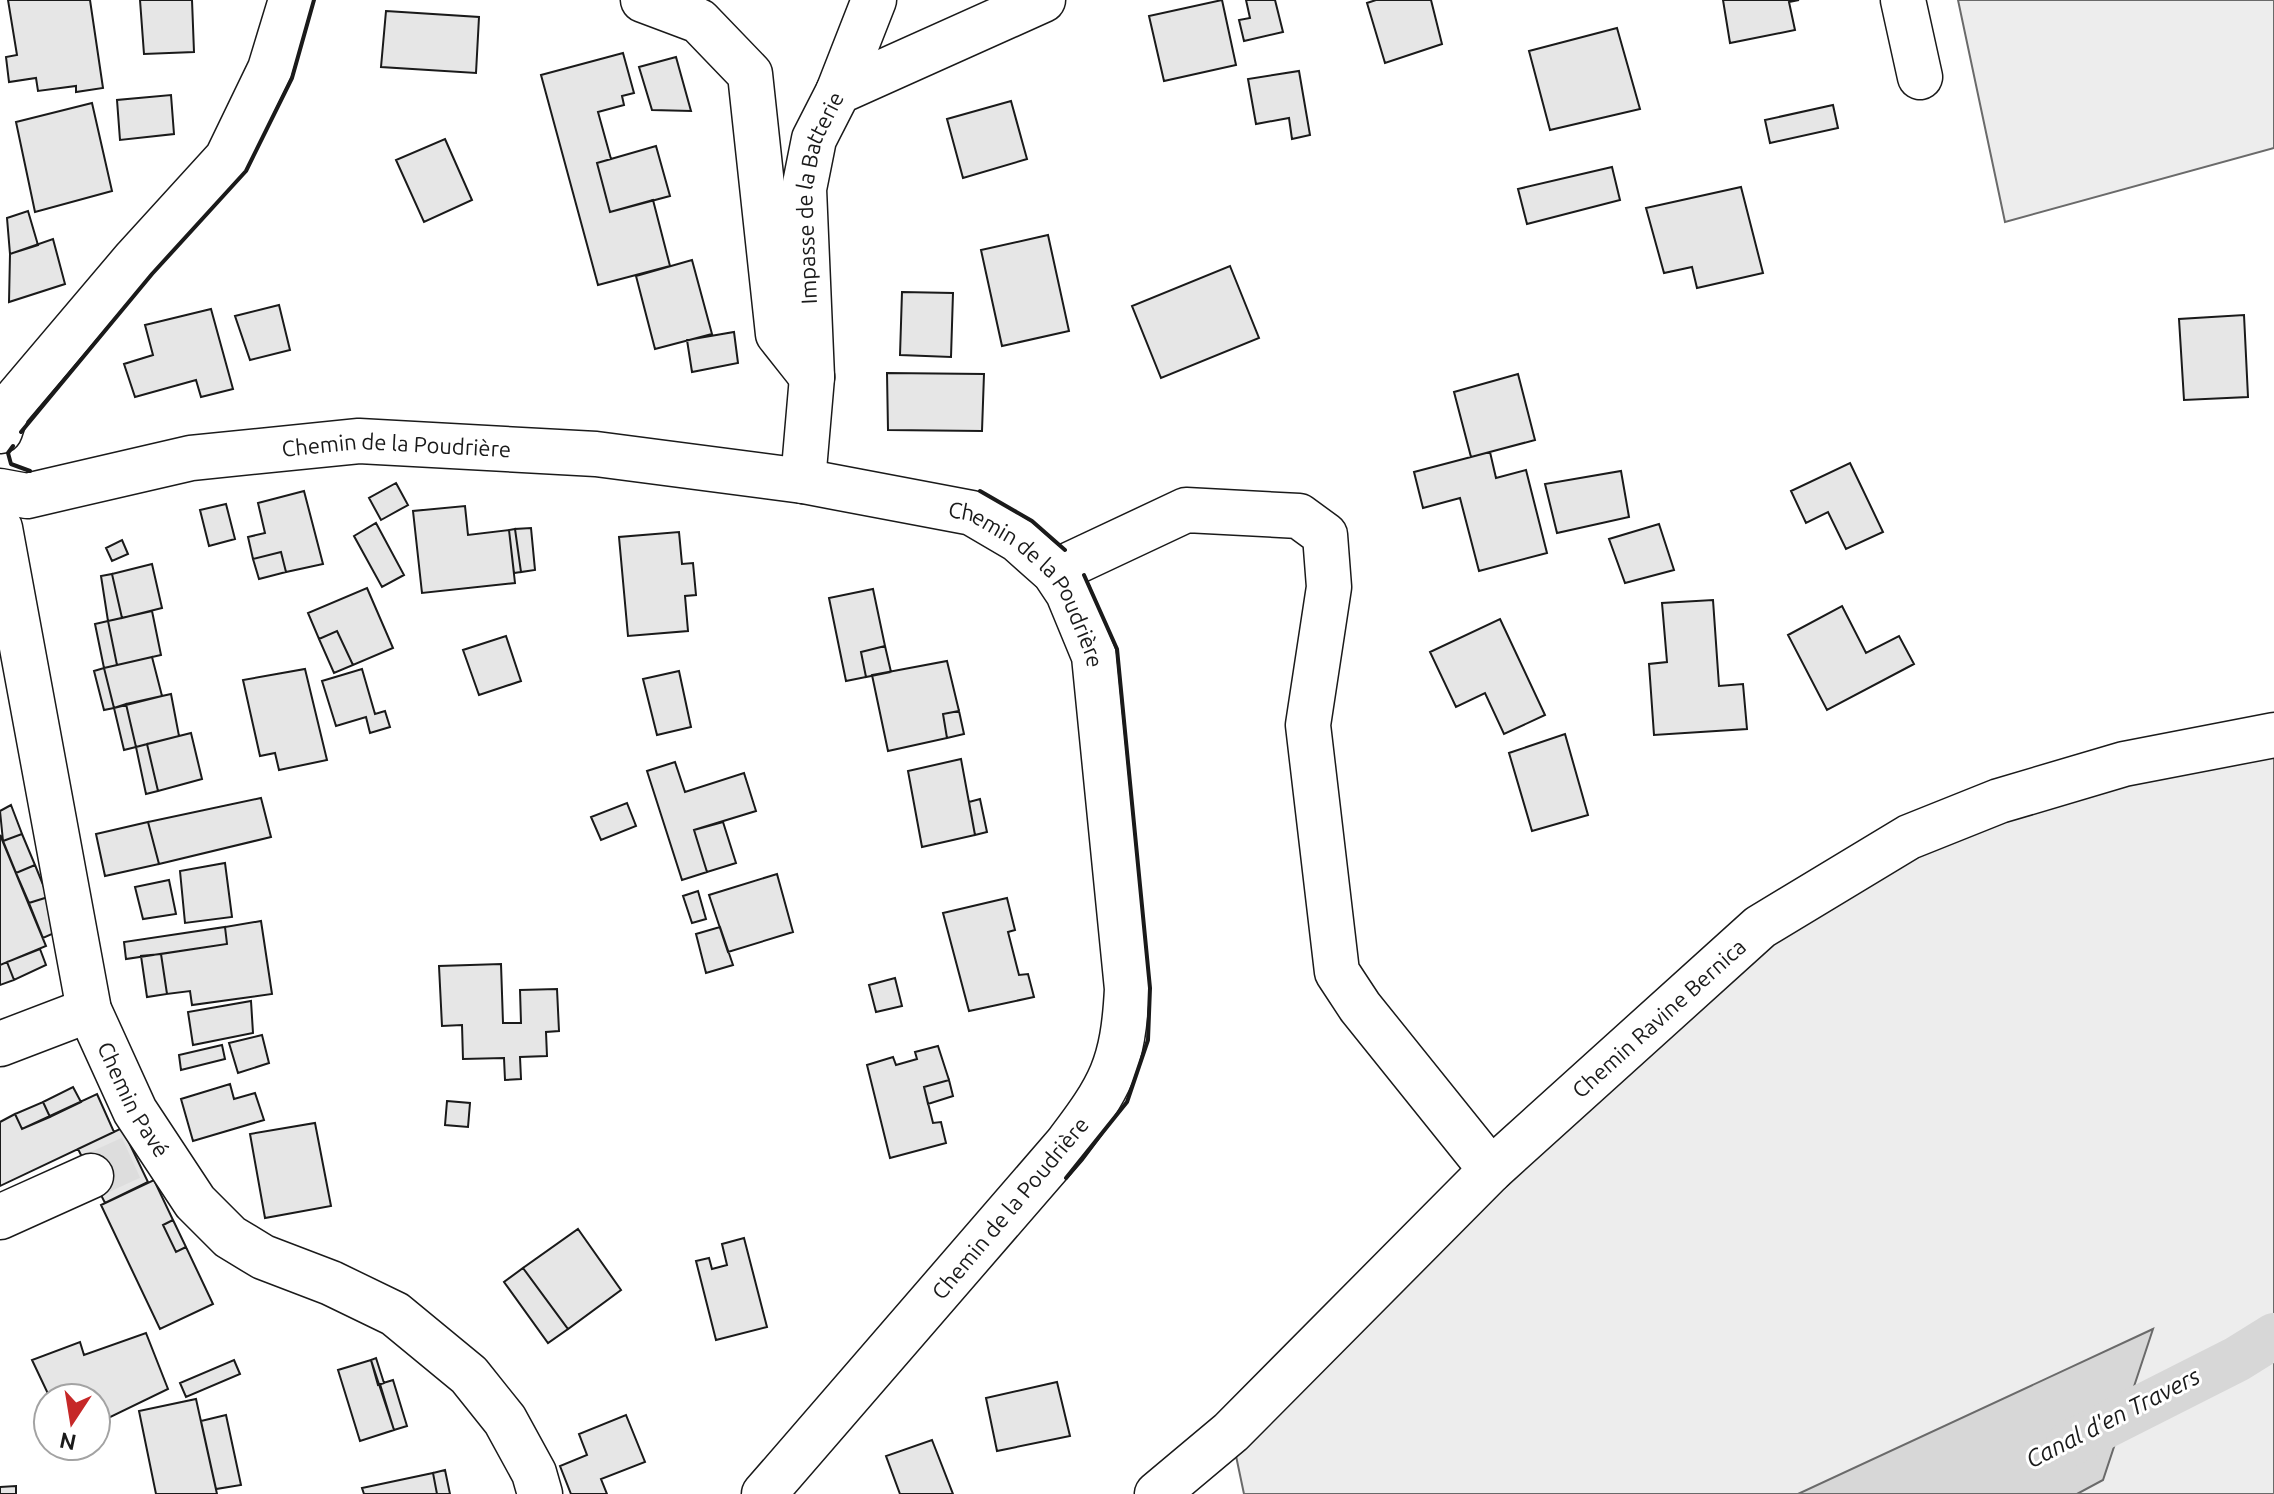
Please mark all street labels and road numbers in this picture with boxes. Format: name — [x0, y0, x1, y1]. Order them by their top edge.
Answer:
street label: Impasse de la Batterie — [791, 87, 848, 305]
street label: Chemin de la Poudrière — [280, 428, 512, 461]
street label: Chemin de la Poudrière — [946, 496, 1108, 668]
street label: Chemin Ravine Bernica — [1567, 933, 1750, 1103]
street label: Chemin Pavé — [93, 1038, 175, 1161]
street label: Chemin de la Poudrière — [926, 1112, 1093, 1304]

